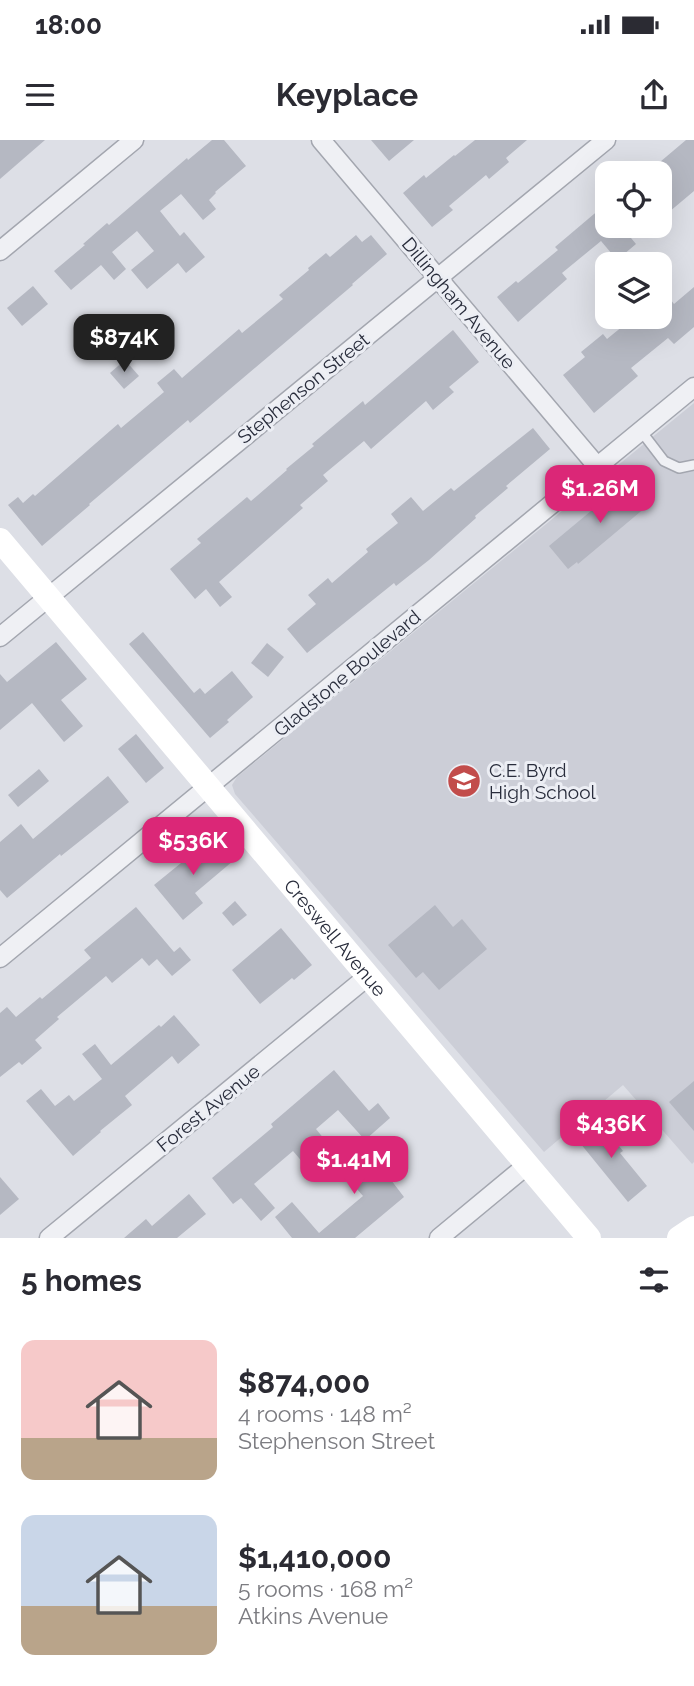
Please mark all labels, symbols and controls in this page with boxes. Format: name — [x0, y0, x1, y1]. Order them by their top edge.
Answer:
text: 18:00 — [35, 10, 102, 40]
icon: menu — [21, 76, 59, 114]
text: Keyplace — [276, 76, 418, 113]
icon: share — [635, 76, 673, 114]
map controls — [595, 161, 672, 329]
button: locate — [595, 161, 672, 238]
street label: Dillingham Avenue — [398, 233, 520, 373]
button: layers — [595, 252, 672, 329]
pin: $874K — [75, 314, 173, 374]
text: $874K — [89, 323, 159, 350]
street label: Stephenson Street — [233, 328, 374, 448]
pin: $1.26M — [543, 466, 657, 525]
text: $1.26M — [561, 474, 639, 501]
street label: Gladstone Boulevard — [269, 605, 425, 741]
place label: C.E. Byrd High School — [489, 759, 596, 803]
school or university icon: C.E. Byrd High School — [445, 762, 483, 800]
pin: $536K — [144, 818, 242, 877]
text: $536K — [158, 826, 228, 853]
street label: Creswell Avenue — [280, 874, 391, 1001]
street label: Forest Avenue — [152, 1060, 264, 1156]
pin: $436K — [562, 1100, 660, 1160]
text: $436K — [576, 1109, 646, 1136]
pin: $1.41M — [297, 1136, 411, 1196]
text: $1.41M — [316, 1145, 392, 1172]
icon: filters — [635, 1261, 673, 1299]
text: 5 homes — [21, 1263, 142, 1298]
text: $874,000 — [238, 1365, 370, 1400]
icon: home — [77, 1368, 161, 1452]
text: 4 rooms · 148 m² — [238, 1400, 412, 1427]
text: Stephenson Street — [238, 1427, 435, 1454]
text: $1,410,000 — [238, 1540, 391, 1575]
icon: home — [77, 1543, 161, 1627]
text: 5 rooms · 168 m² — [238, 1575, 413, 1602]
text: Atkins Avenue — [238, 1602, 388, 1629]

